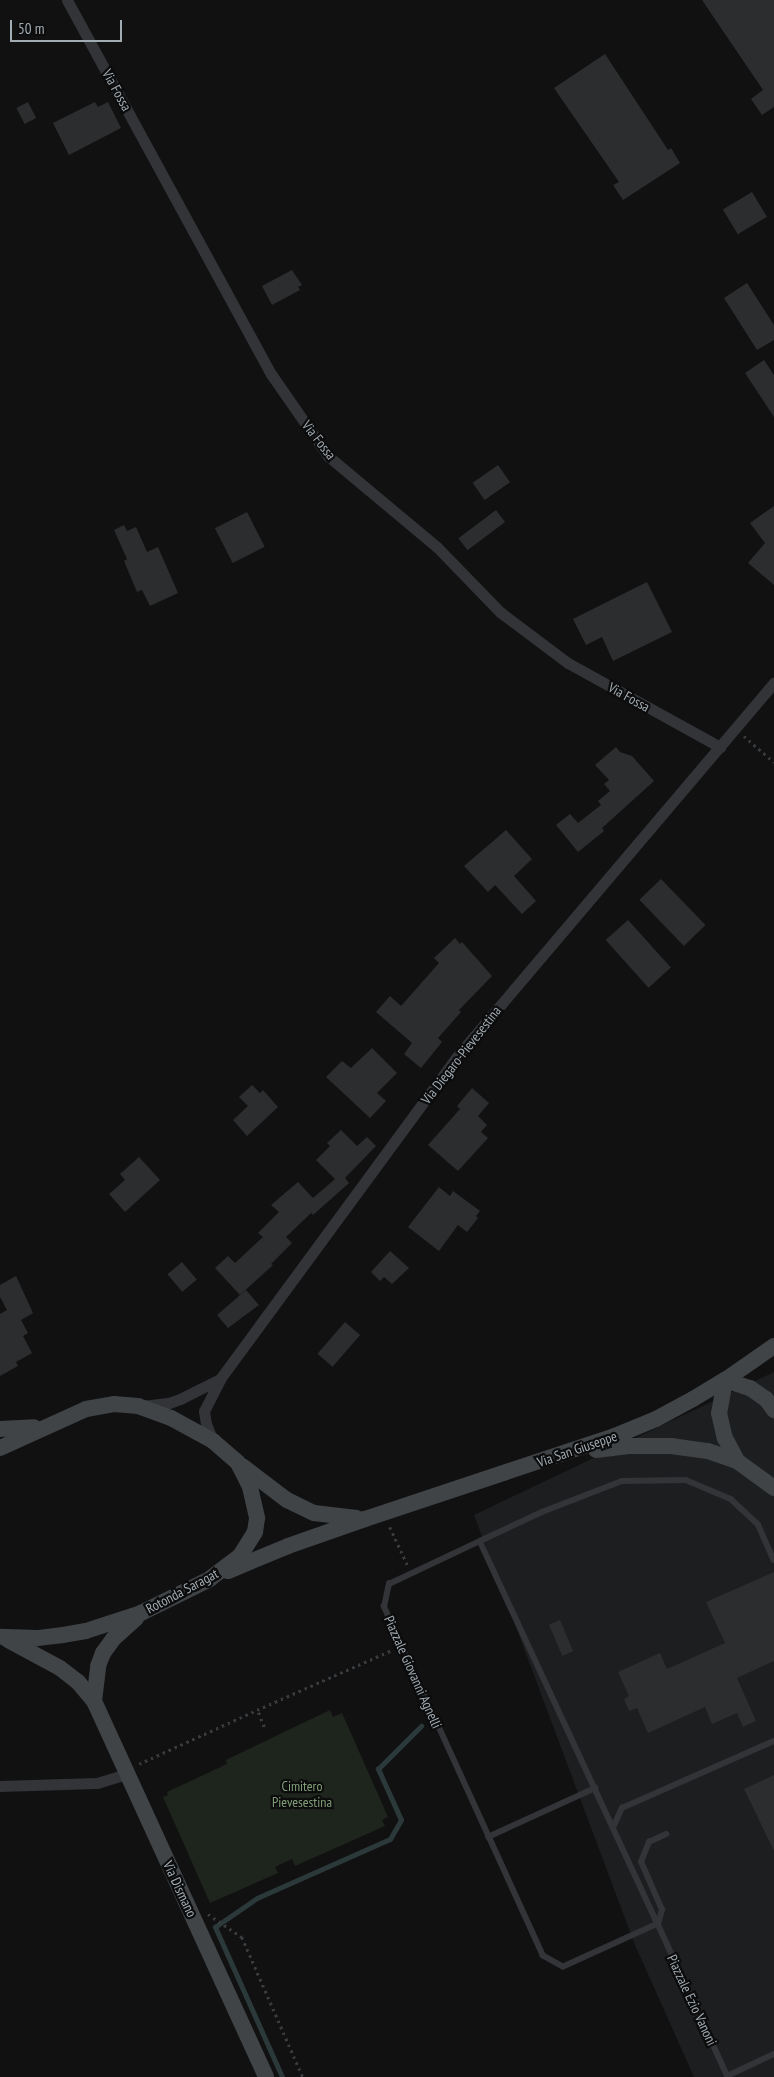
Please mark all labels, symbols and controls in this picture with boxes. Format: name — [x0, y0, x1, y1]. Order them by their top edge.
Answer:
scale bar — [12, 10, 125, 42]
text: 50 m — [18, 19, 44, 38]
street label: Via Fossa — [99, 66, 135, 114]
street label: Via Fossa — [299, 417, 339, 463]
street label: Via Fossa — [605, 679, 653, 715]
street label: Via Diegaro-Pievesestina — [418, 1003, 504, 1107]
street label: Via San Giuseppe — [535, 1428, 619, 1470]
street label: Rotonda Saragat — [143, 1565, 221, 1617]
street label: Piazzale Giovanni Agnelli — [381, 1613, 445, 1731]
park label: Cimitero Pievesestina — [272, 1778, 332, 1810]
street label: Via Dismano — [160, 1858, 200, 1920]
street label: Piazzale Ezio Vanoni — [664, 1952, 720, 2048]

